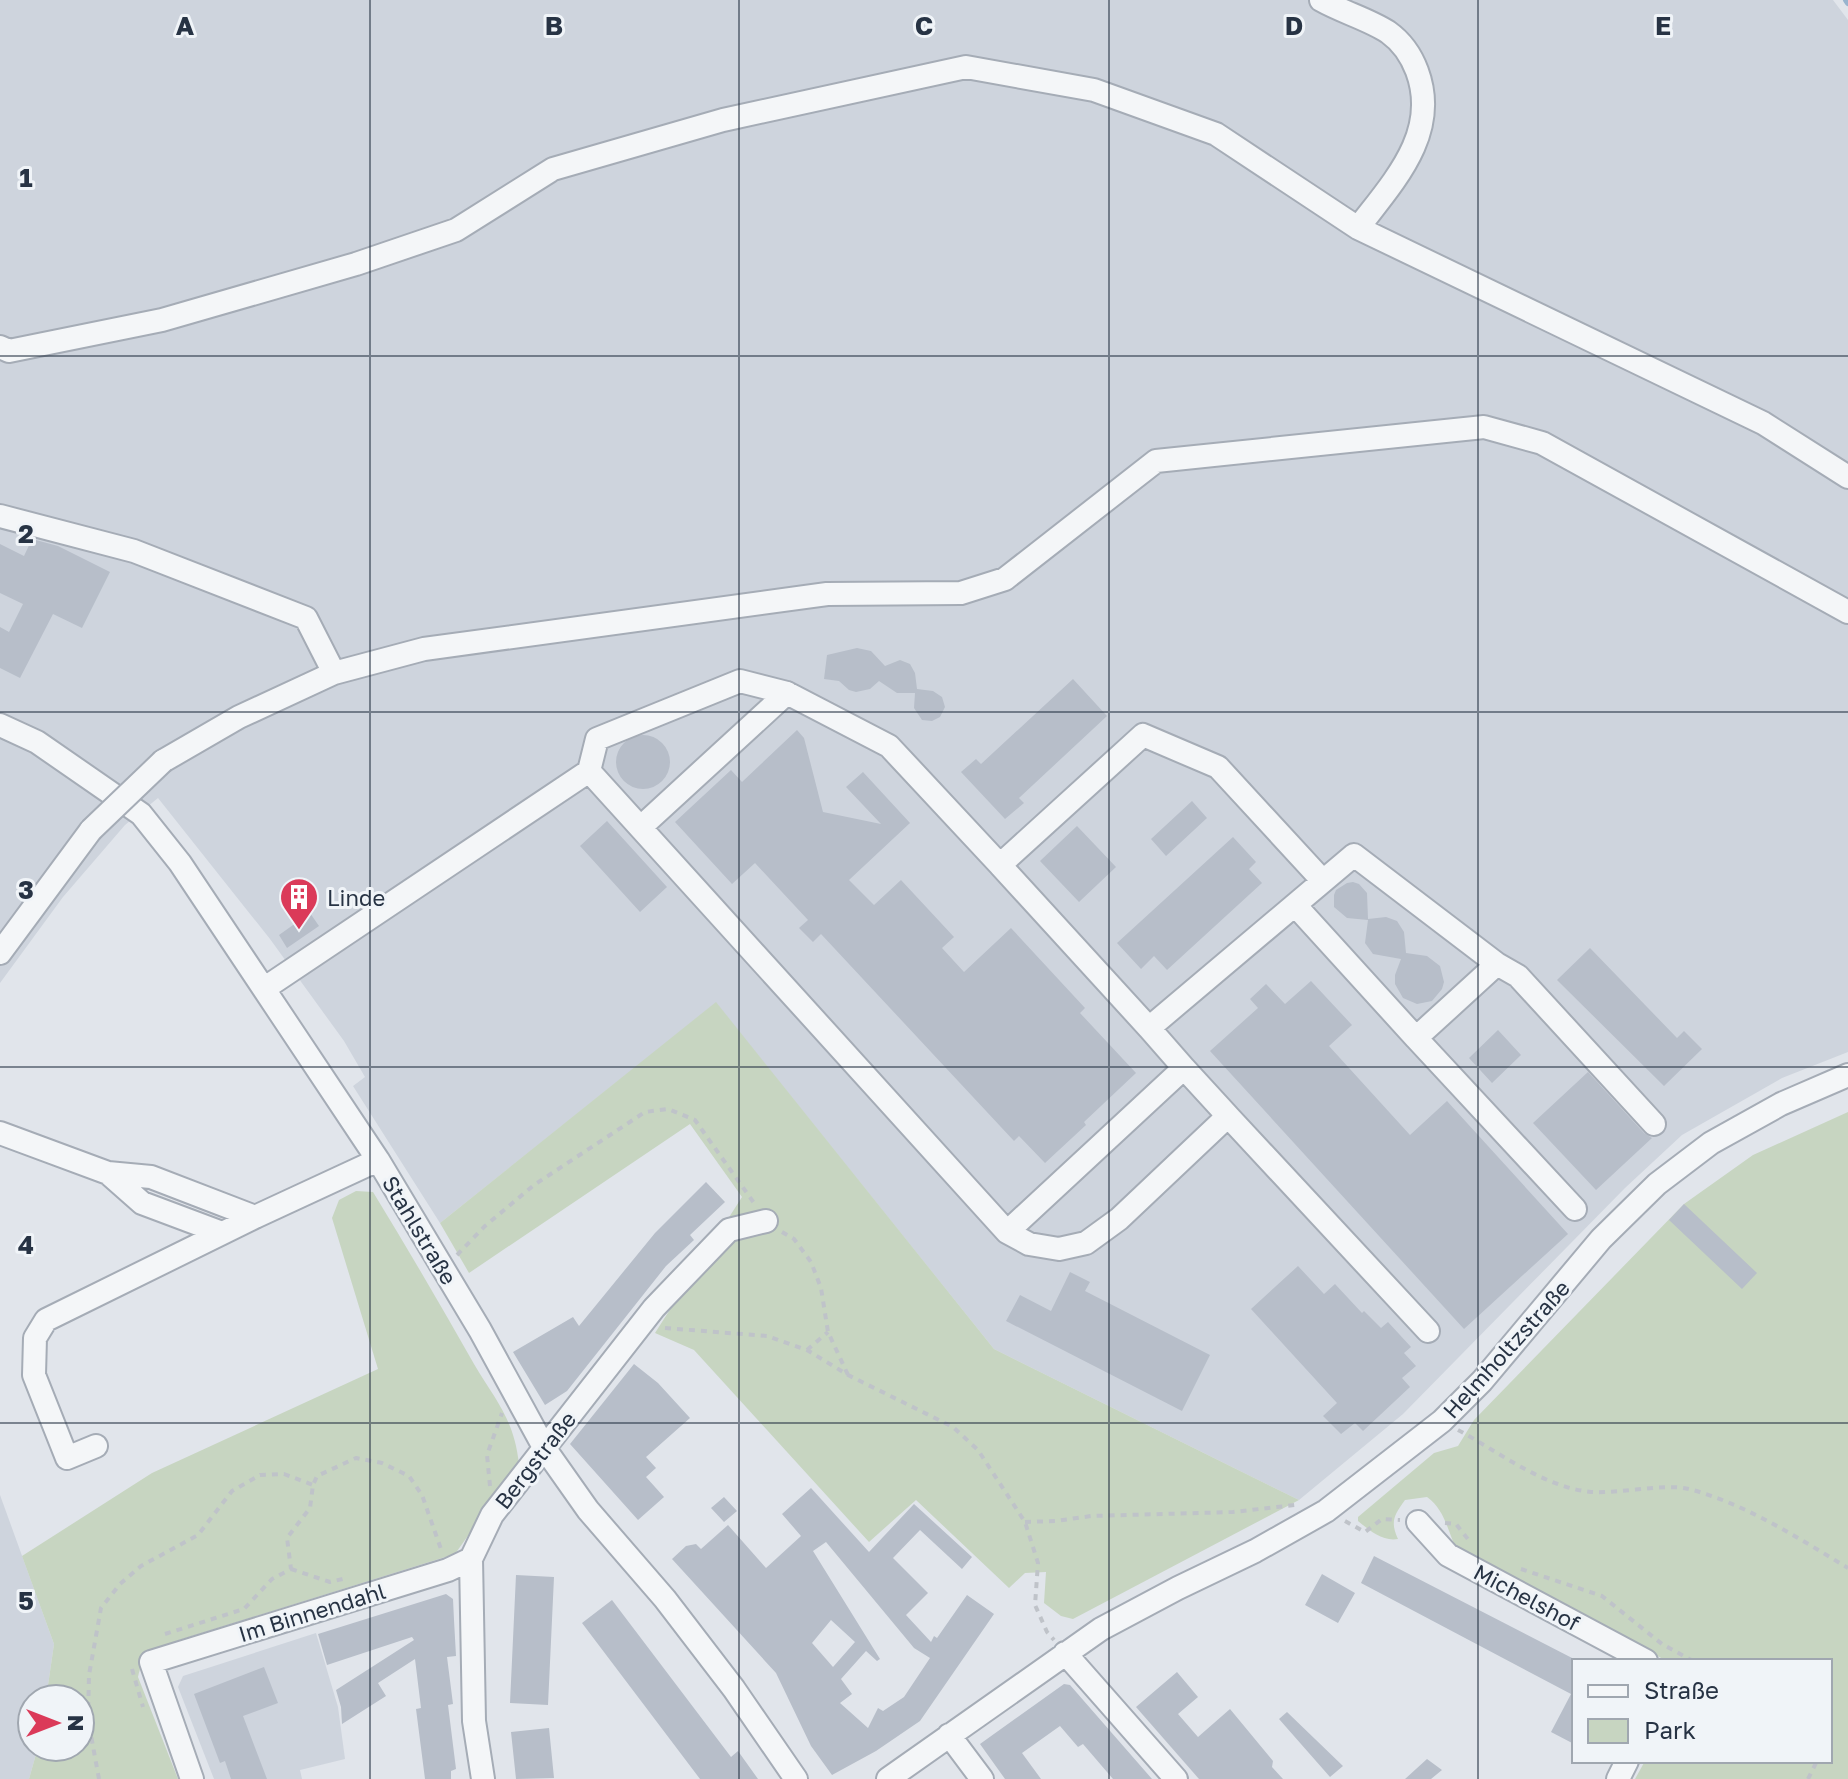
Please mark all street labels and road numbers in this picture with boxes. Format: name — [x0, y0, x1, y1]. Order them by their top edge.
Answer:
street label: Stahlstraße — [377, 1171, 463, 1289]
street label: Helmholtzstraße — [1437, 1274, 1575, 1424]
street label: Bergstraße — [489, 1406, 581, 1514]
street label: Michelshof — [1469, 1558, 1585, 1636]
street label: Im Binnendahl — [235, 1577, 389, 1647]

